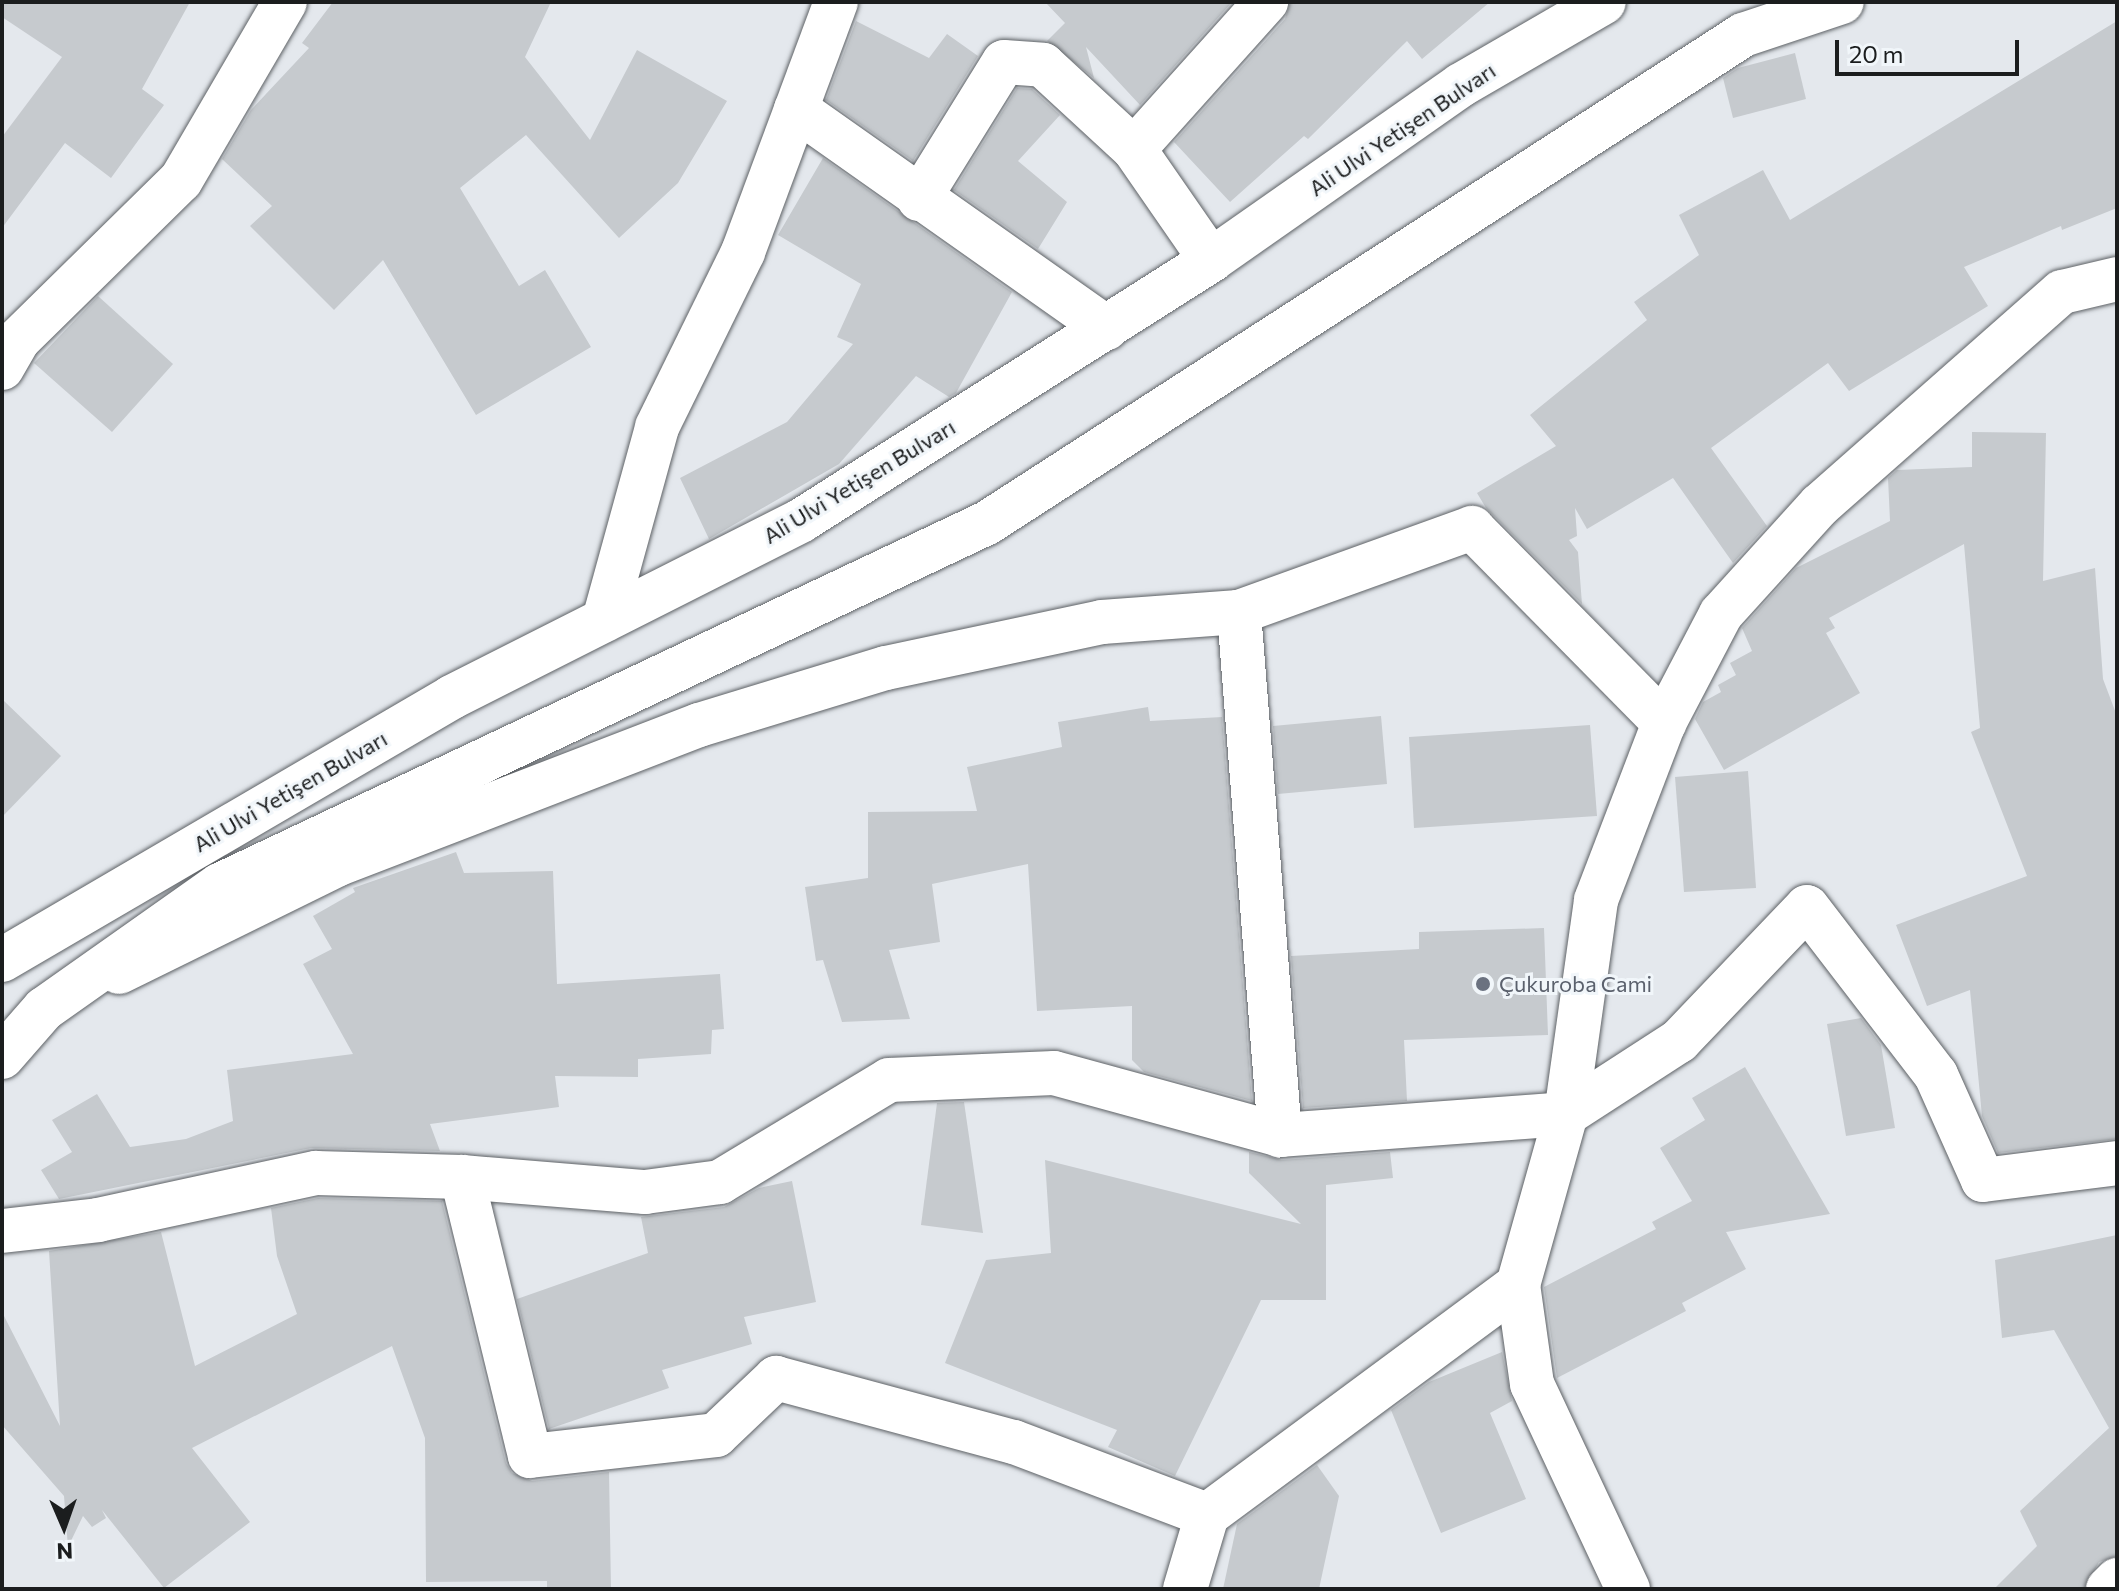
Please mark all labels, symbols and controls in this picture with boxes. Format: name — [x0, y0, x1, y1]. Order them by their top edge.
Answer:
scale bar — [1839, 24, 2023, 74]
text: 20 m — [1849, 39, 1903, 68]
street label: Ali Ulvi Yetişen Bulvarı — [1304, 57, 1500, 201]
street label: Ali Ulvi Yetişen Bulvarı — [758, 413, 960, 549]
street label: Ali Ulvi Yetişen Bulvarı — [188, 725, 392, 857]
place label: Çukuroba Cami — [1499, 971, 1652, 997]
marker: Çukuroba Cami — [1474, 975, 1492, 993]
north arrow — [24, 1487, 104, 1567]
text: N — [56, 1538, 74, 1565]

